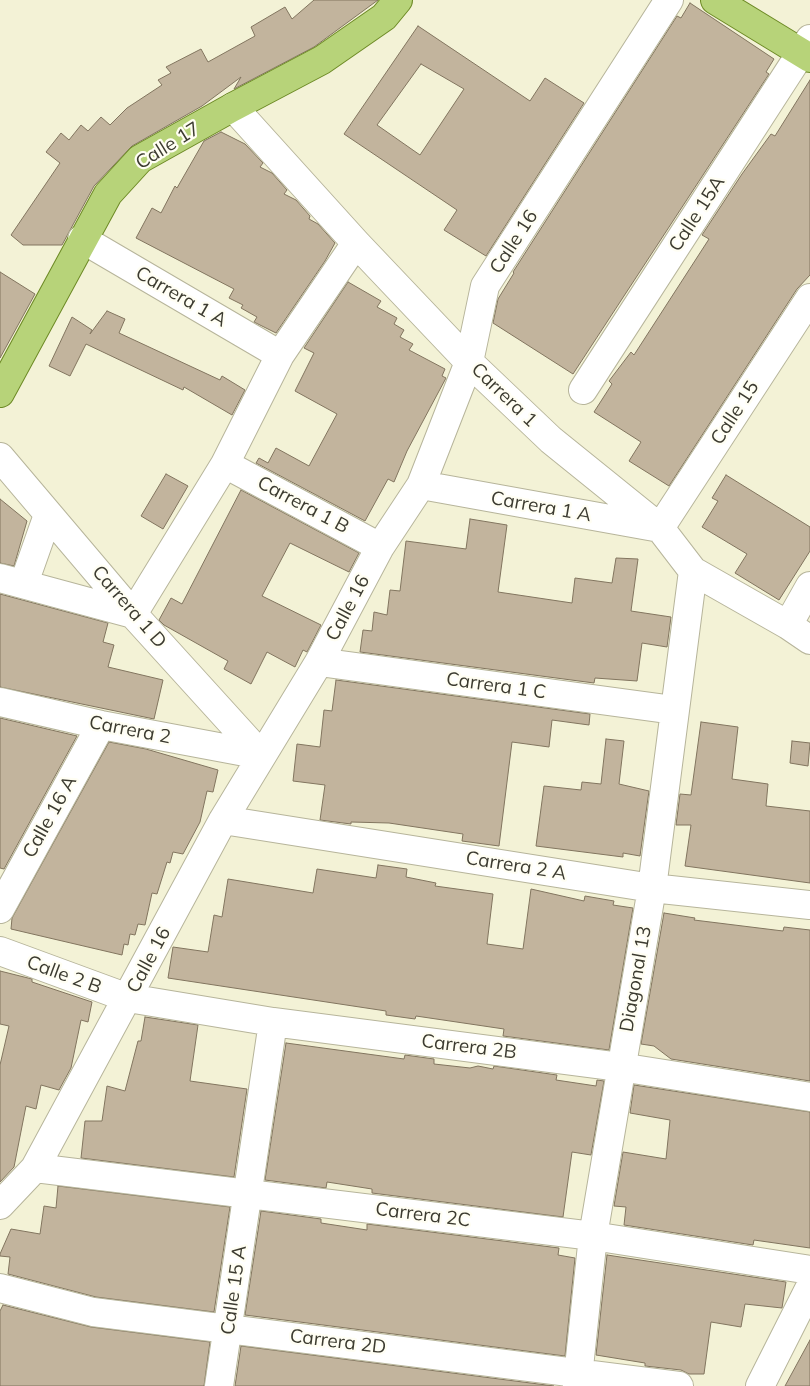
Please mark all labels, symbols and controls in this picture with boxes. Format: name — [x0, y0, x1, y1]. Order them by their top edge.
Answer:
street label: Calle 17 — [132, 117, 204, 175]
street label: Calle 15A — [664, 172, 730, 256]
street label: Calle 16 — [485, 206, 543, 278]
street label: Carrera 1 A — [131, 262, 231, 332]
street label: Carrera 1 — [466, 358, 542, 432]
street label: Calle 15 — [706, 377, 764, 449]
street label: Carrera 1 B — [253, 471, 353, 539]
street label: Carrera 1 A — [489, 487, 593, 527]
street label: Carrera 1 D — [87, 561, 171, 653]
street label: Calle 16 — [321, 571, 375, 645]
street label: Carrera 1 C — [445, 668, 547, 704]
street label: Carrera 2 — [87, 711, 173, 749]
street label: Calle 16 A — [18, 772, 82, 862]
street label: Carrera 2 A — [464, 847, 568, 885]
street label: Calle 16 — [122, 923, 176, 997]
street label: Diagonal 13 — [615, 924, 657, 1034]
street label: Calle 2 B — [24, 951, 104, 999]
street label: Carrera 2B — [420, 1030, 518, 1064]
street label: Carrera 2C — [374, 1198, 472, 1232]
street label: Calle 15 A — [216, 1244, 252, 1336]
street label: Carrera 2D — [289, 1325, 387, 1359]

